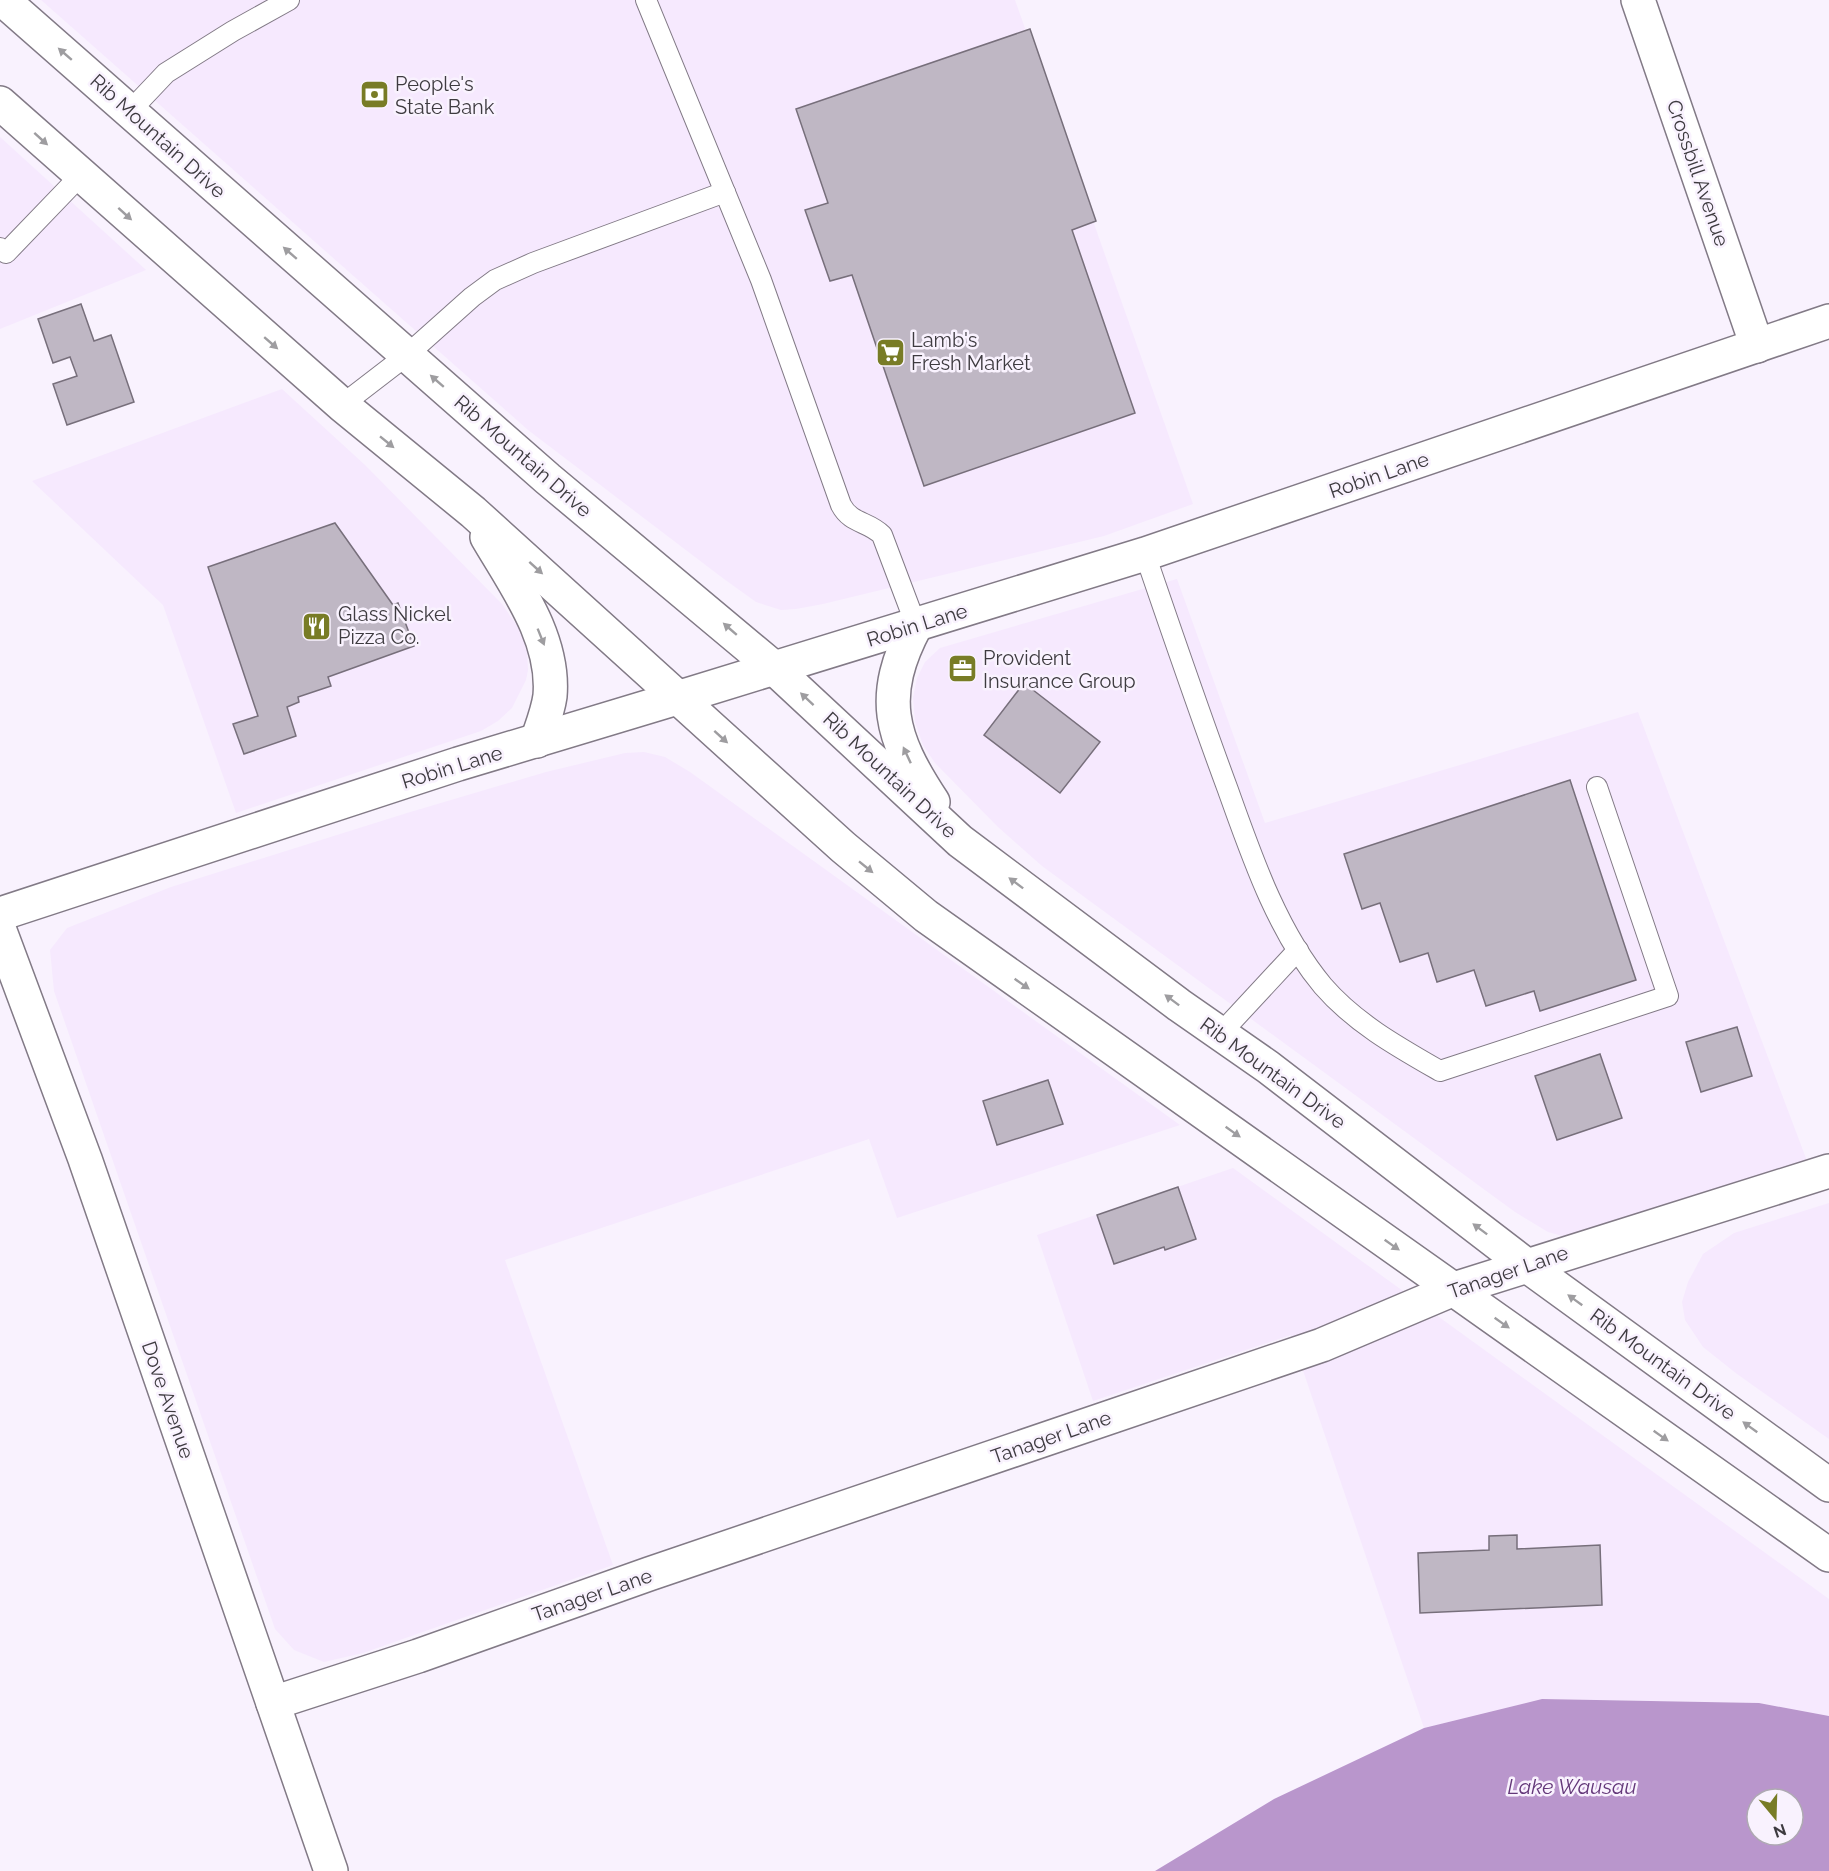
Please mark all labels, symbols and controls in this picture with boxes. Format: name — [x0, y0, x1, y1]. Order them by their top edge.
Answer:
one-way arrow — [58, 48, 73, 61]
street label: Rib Mountain Drive — [85, 69, 231, 203]
place label: People's State Bank — [395, 72, 495, 119]
bank icon: People's State Bank — [358, 79, 390, 111]
street label: Crossbill Avenue — [1662, 97, 1734, 250]
one-way arrow — [33, 132, 48, 146]
one-way arrow — [117, 207, 132, 220]
one-way arrow — [283, 247, 298, 260]
place label: Lamb's Fresh Market — [911, 328, 1031, 375]
one-way arrow — [263, 336, 278, 349]
supermarket icon: Lamb's Fresh Market — [874, 336, 906, 368]
one-way arrow — [429, 374, 444, 388]
street label: Rib Mountain Drive — [449, 390, 597, 522]
one-way arrow — [379, 436, 395, 449]
street label: Robin Lane — [1326, 447, 1432, 503]
one-way arrow — [528, 561, 543, 575]
street label: Robin Lane — [864, 598, 971, 652]
place label: Glass Nickel Pizza Co. — [338, 602, 452, 649]
restaurant icon: Glass Nickel Pizza Co. — [301, 610, 333, 642]
one-way arrow — [722, 623, 738, 636]
one-way arrow — [536, 629, 546, 647]
place label: Provident Insurance Group — [983, 646, 1136, 693]
office icon: Provident Insurance Group — [946, 653, 978, 685]
one-way arrow — [800, 692, 814, 706]
street label: Rib Mountain Drive — [818, 707, 962, 843]
one-way arrow — [713, 730, 728, 744]
street label: Robin Lane — [399, 740, 506, 794]
one-way arrow — [902, 746, 912, 764]
one-way arrow — [859, 860, 874, 872]
one-way arrow — [1009, 877, 1025, 889]
one-way arrow — [1015, 977, 1030, 989]
one-way arrow — [1165, 994, 1181, 1006]
street label: Rib Mountain Drive — [1196, 1012, 1351, 1134]
one-way arrow — [1225, 1126, 1240, 1138]
one-way arrow — [1472, 1223, 1488, 1236]
one-way arrow — [1383, 1239, 1399, 1251]
street label: Tanager Lane — [1445, 1240, 1571, 1304]
one-way arrow — [1567, 1294, 1583, 1306]
street label: Rib Mountain Drive — [1586, 1303, 1741, 1425]
one-way arrow — [1493, 1317, 1509, 1329]
street label: Dove Avenue — [137, 1338, 199, 1462]
street label: Tanager Lane — [988, 1405, 1114, 1469]
one-way arrow — [1742, 1421, 1758, 1433]
one-way arrow — [1653, 1430, 1669, 1441]
street label: Tanager Lane — [529, 1563, 655, 1627]
water label: Lake Wausau — [1507, 1774, 1637, 1799]
north arrow — [1745, 1787, 1805, 1847]
text: N — [1771, 1820, 1789, 1842]

